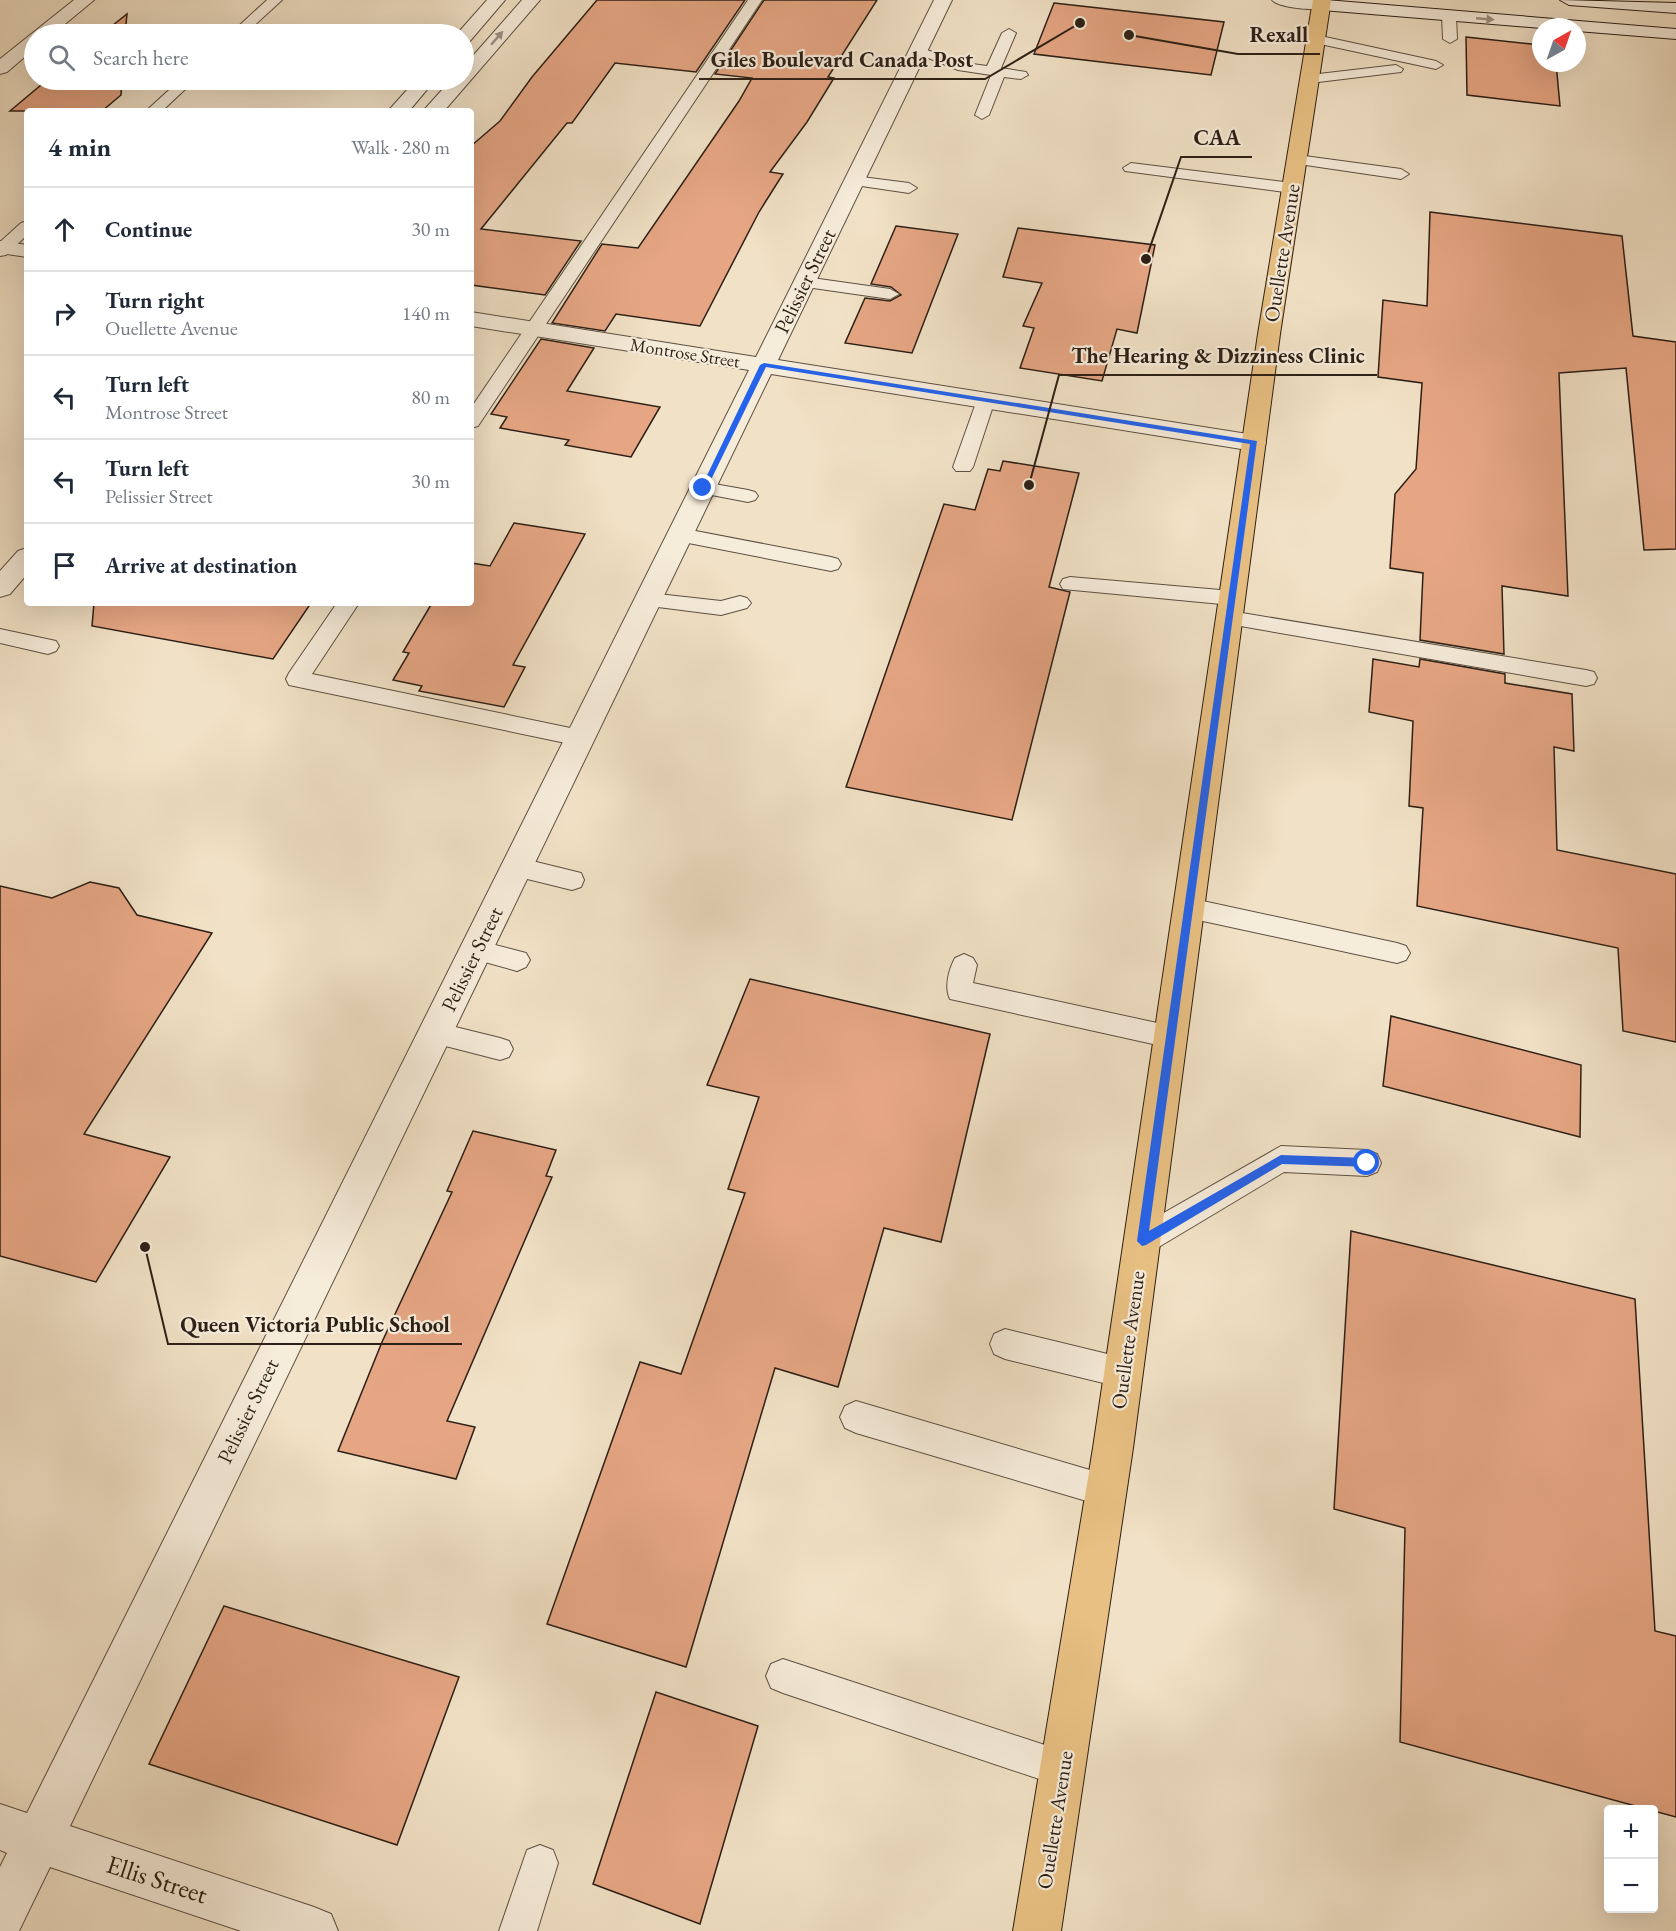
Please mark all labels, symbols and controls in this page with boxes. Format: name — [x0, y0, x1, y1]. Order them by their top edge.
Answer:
callout: Rexall — [1238, 14, 1320, 54]
one-way arrow — [1475, 14, 1494, 24]
north arrow — [1532, 18, 1586, 72]
text: Rexall — [1250, 20, 1308, 49]
search box — [24, 24, 474, 90]
one-way arrow — [490, 31, 503, 46]
callout: Giles Boulevard Canada Post — [699, 39, 985, 79]
icon: search — [45, 41, 78, 74]
text: Search here — [93, 43, 188, 72]
text: Giles Boulevard Canada Post — [711, 45, 974, 74]
callout: CAA — [1181, 117, 1252, 157]
text: CAA — [1193, 123, 1241, 152]
text: 4 min — [48, 130, 111, 164]
text: Walk · 280 m — [351, 134, 450, 160]
street label: Ouellette Avenue — [1257, 182, 1306, 324]
icon: ahead — [48, 213, 81, 246]
text: Continue — [105, 215, 192, 244]
text: 30 m — [411, 216, 450, 242]
street label: Pelissier Street — [768, 224, 842, 338]
text: Turn right — [105, 286, 204, 315]
icon: right — [48, 297, 81, 330]
text: 140 m — [402, 300, 450, 326]
text: Ouellette Avenue — [105, 315, 238, 341]
street label: Montrose Street — [629, 332, 742, 373]
callout: The Hearing & Dizziness Clinic — [1059, 335, 1377, 375]
text: The Hearing & Dizziness Clinic — [1071, 341, 1365, 370]
text: Turn left — [105, 370, 189, 399]
icon: left — [48, 381, 81, 414]
text: 80 m — [411, 384, 450, 410]
text: Montrose Street — [105, 399, 228, 425]
text: Turn left — [105, 454, 189, 483]
icon: left — [48, 465, 81, 498]
text: 30 m — [411, 468, 450, 494]
route end — [689, 474, 715, 500]
text: Pelissier Street — [105, 483, 213, 509]
icon: arrive — [48, 549, 81, 582]
text: Arrive at destination — [105, 551, 297, 580]
street label: Pelissier Street — [435, 902, 509, 1016]
route start — [1353, 1149, 1379, 1175]
street label: Ouellette Avenue — [1104, 1269, 1151, 1411]
callout: Queen Victoria Public School — [168, 1304, 462, 1344]
text: Queen Victoria Public School — [180, 1310, 450, 1339]
street label: Pelissier Street — [211, 1354, 285, 1468]
street label: Ouellette Avenue — [1030, 1749, 1079, 1891]
map controls — [1604, 1805, 1658, 1913]
button: + — [1604, 1805, 1658, 1859]
street label: Ellis Street — [102, 1847, 212, 1911]
button: − — [1604, 1859, 1658, 1913]

